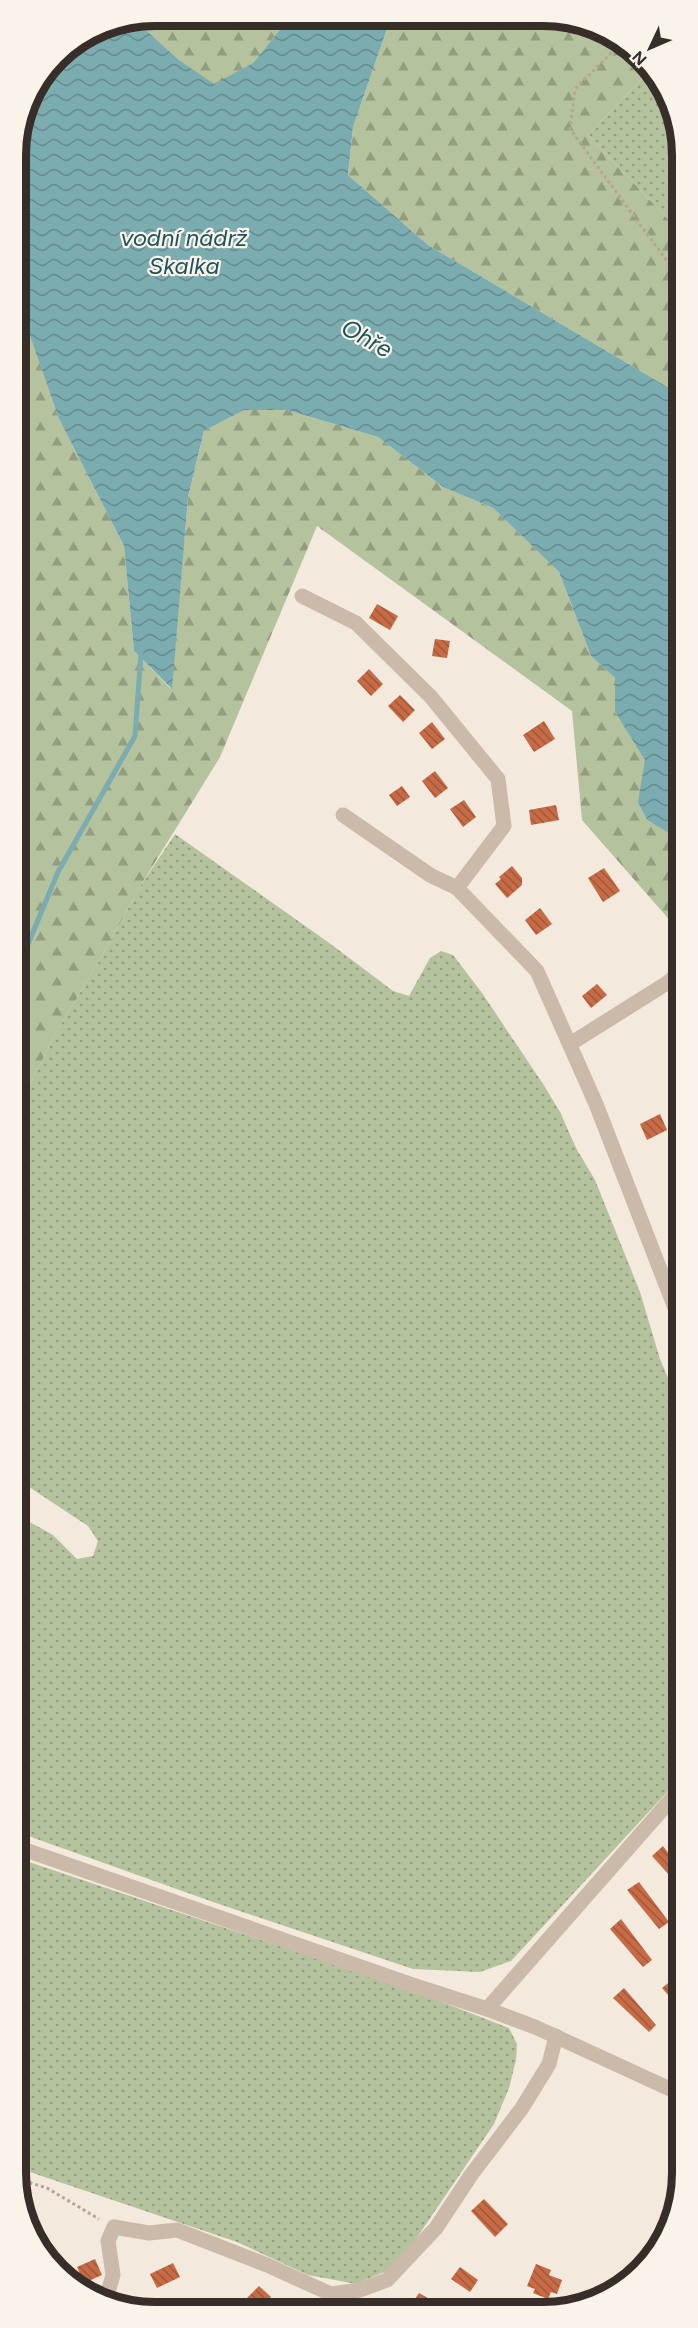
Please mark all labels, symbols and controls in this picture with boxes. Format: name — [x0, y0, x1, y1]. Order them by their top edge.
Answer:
north arrow — [620, 18, 680, 78]
text: N — [628, 47, 651, 69]
water label: vodní nádrž Skalka — [121, 223, 248, 280]
water label: Ohře — [337, 312, 397, 364]

